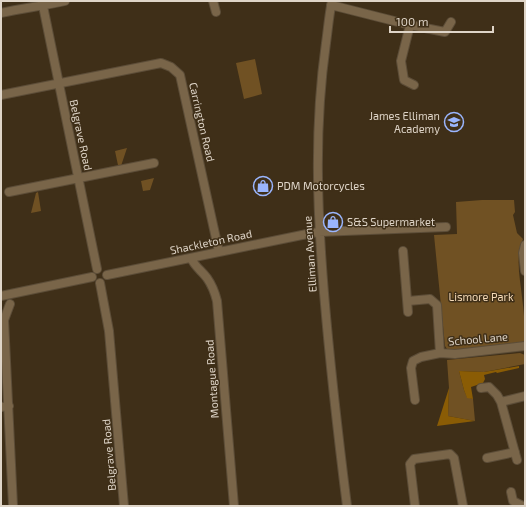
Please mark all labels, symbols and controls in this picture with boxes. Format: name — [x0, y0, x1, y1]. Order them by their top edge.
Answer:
scale bar — [390, 8, 493, 34]
text: 100 m — [396, 14, 428, 28]
street label: Carrington Road — [187, 81, 218, 163]
street label: Belgrave Road — [68, 98, 95, 171]
place label: James Elliman Academy — [369, 109, 440, 135]
school or university icon: James Elliman Academy — [443, 111, 465, 133]
shop icon: PDM Motorcycles — [252, 175, 274, 197]
place label: PDM Motorcycles — [277, 179, 365, 192]
shop icon: S&S Supermarket — [322, 211, 344, 233]
street label: Elliman Avenue — [300, 215, 319, 293]
place label: S&S Supermarket — [347, 215, 435, 228]
street label: Shackleton Road — [169, 226, 253, 257]
park label: Lismore Park — [449, 290, 514, 303]
street label: School Lane — [448, 329, 508, 348]
street label: Montague Road — [202, 339, 221, 419]
street label: Belgrave Road — [99, 419, 118, 491]

